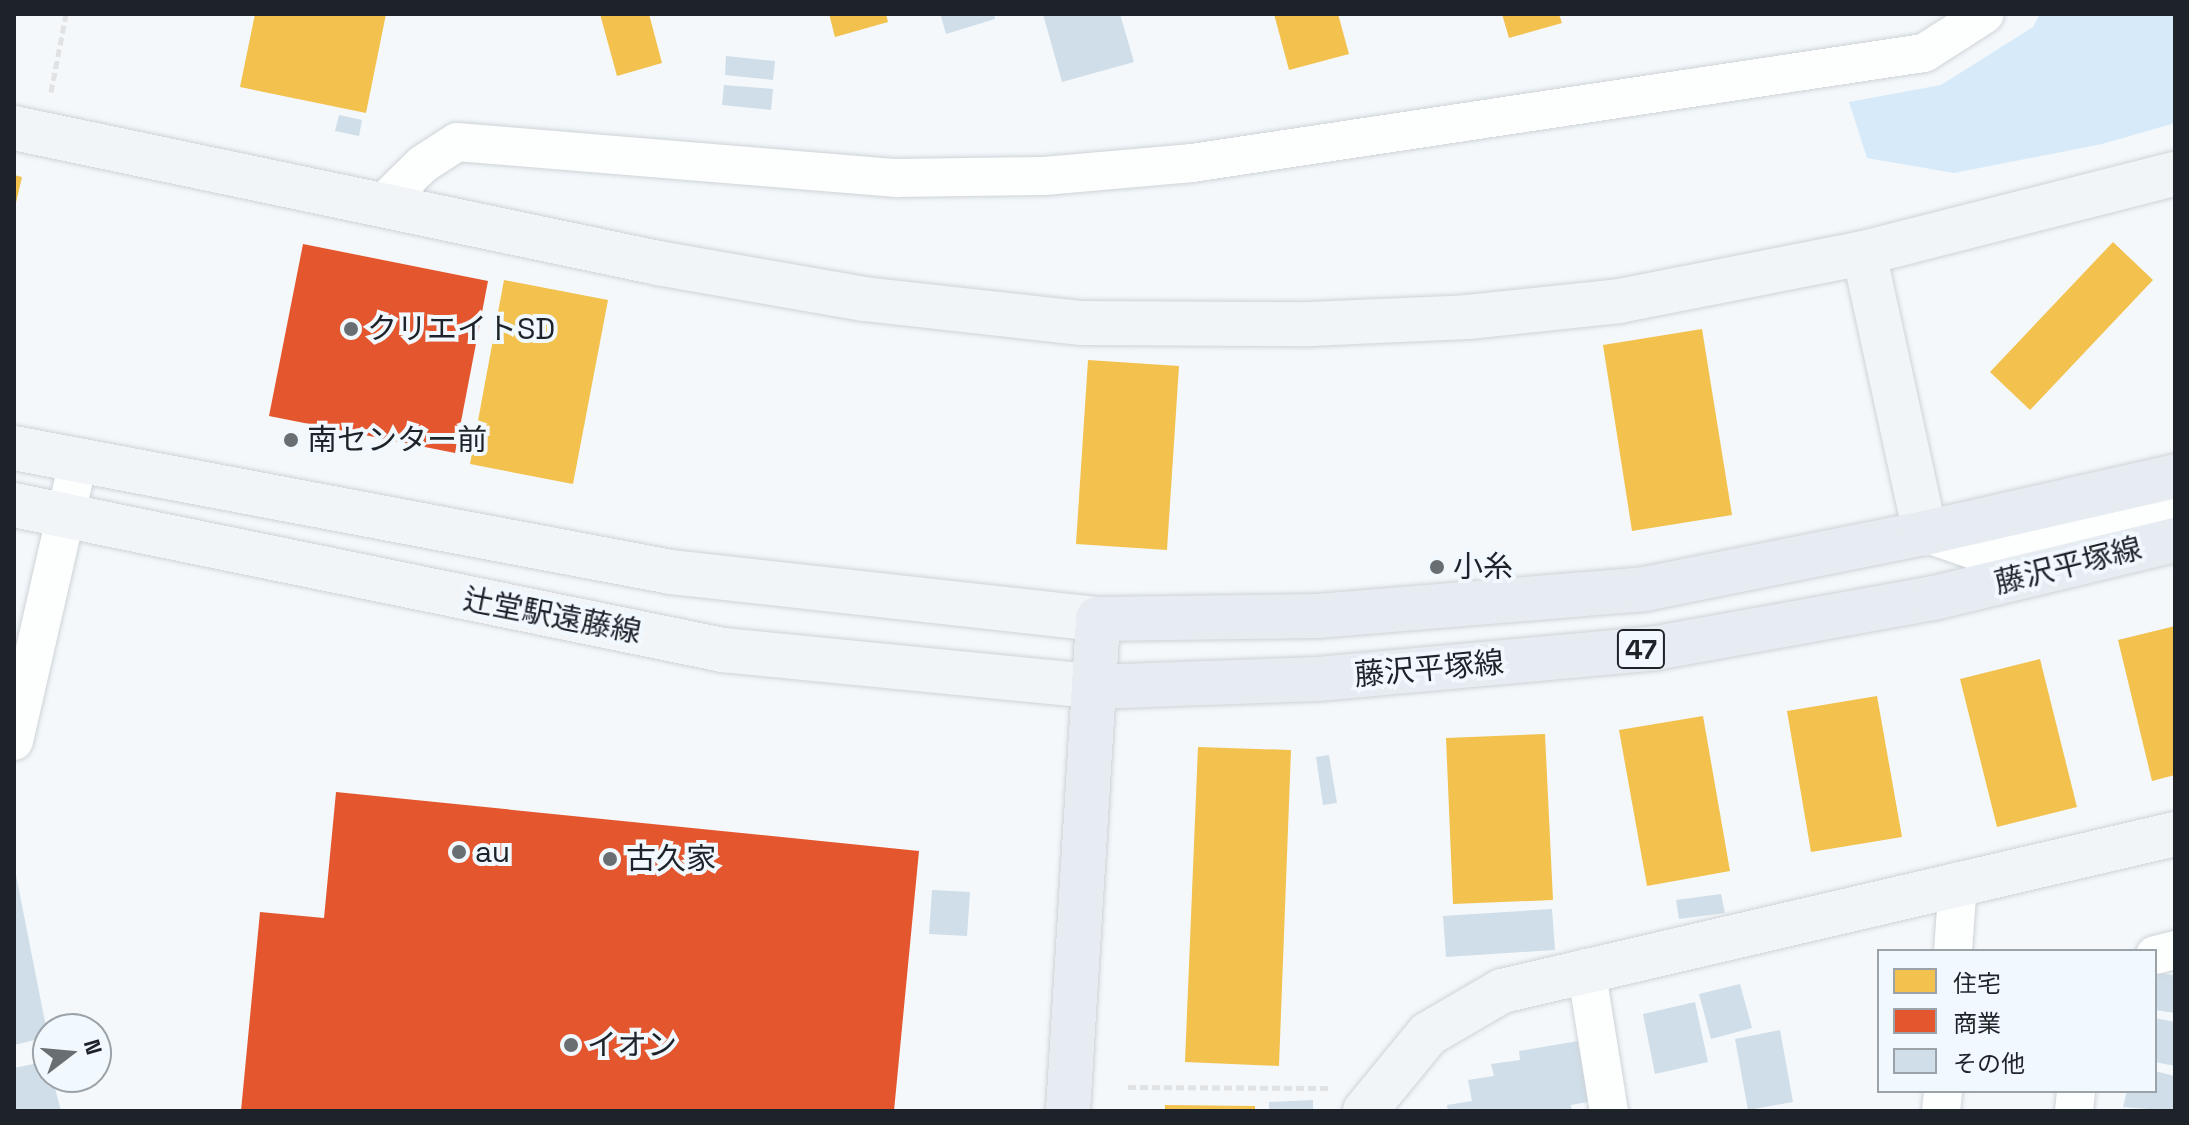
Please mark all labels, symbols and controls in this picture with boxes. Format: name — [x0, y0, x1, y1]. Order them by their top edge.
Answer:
place label: クリエイトSD — [367, 311, 555, 347]
marker: クリエイトSD — [342, 320, 360, 338]
place label: 南センター前 — [307, 422, 487, 458]
marker: 南センター前 — [282, 431, 300, 449]
street label: 藤沢平塚線 — [1991, 530, 2145, 602]
place label: 小糸 — [1453, 549, 1513, 585]
marker: 小糸 — [1428, 558, 1446, 576]
street label: 辻堂駅遠藤線 — [460, 581, 644, 651]
road number: 47 — [1615, 625, 1667, 673]
street label: 藤沢平塚線 — [1353, 645, 1505, 693]
place label: au — [475, 834, 510, 870]
place label: 古久家 — [626, 841, 716, 877]
marker: au — [450, 843, 468, 861]
marker: 古久家 — [601, 850, 619, 868]
legend — [1877, 949, 2157, 1093]
text: 住宅 — [1953, 968, 2001, 999]
text: 商業 — [1953, 1008, 2001, 1039]
north arrow — [32, 1013, 112, 1093]
place label: イオン — [587, 1027, 677, 1063]
text: N — [78, 1036, 109, 1058]
marker: イオン — [562, 1036, 580, 1054]
text: その他 — [1953, 1048, 2025, 1079]

